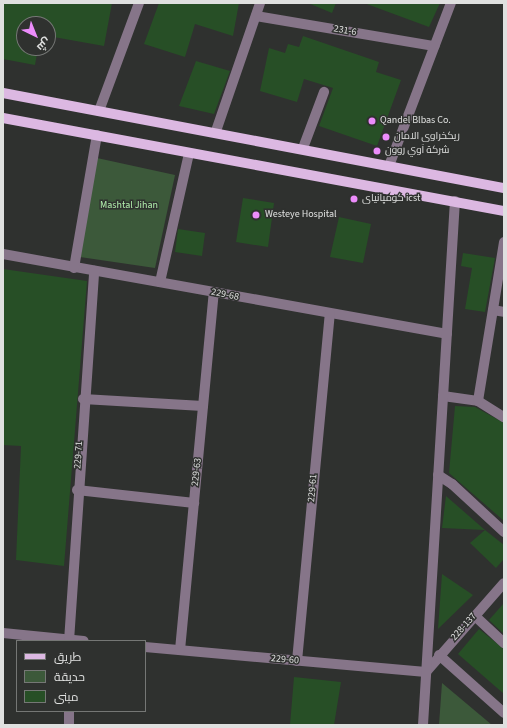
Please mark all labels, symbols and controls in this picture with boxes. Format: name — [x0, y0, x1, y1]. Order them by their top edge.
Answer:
north arrow — [16, 16, 56, 56]
street label: 231-6 — [333, 23, 357, 39]
text: ش — [34, 34, 54, 55]
place label: Qandel Blbas Co. — [380, 115, 451, 127]
marker: Qandel Blbas Co. — [367, 116, 377, 126]
place label: ريكخراوى الامان — [394, 131, 460, 143]
marker: ريكخراوى الامان — [381, 132, 391, 142]
place label: شركة آوي روون — [385, 145, 449, 157]
marker: شركة آوي روون — [372, 146, 382, 156]
place label: كومپانياى icst — [362, 193, 420, 205]
marker: كومپانياى icst — [349, 194, 359, 204]
park label: Mashtal Jihan — [100, 200, 158, 212]
marker: Westeye Hospital — [250, 209, 262, 221]
place label: Westeye Hospital — [265, 209, 337, 221]
street label: 229-68 — [210, 286, 240, 304]
street label: 229-71 — [72, 441, 86, 469]
street label: 229-63 — [190, 457, 204, 487]
street label: 229-61 — [306, 474, 320, 502]
street label: 228-137 — [449, 611, 479, 643]
legend — [16, 640, 146, 712]
text: طريق — [54, 649, 81, 666]
street label: 229-60 — [271, 653, 299, 667]
text: حديقة — [54, 669, 85, 686]
text: مبنى — [54, 689, 79, 706]

